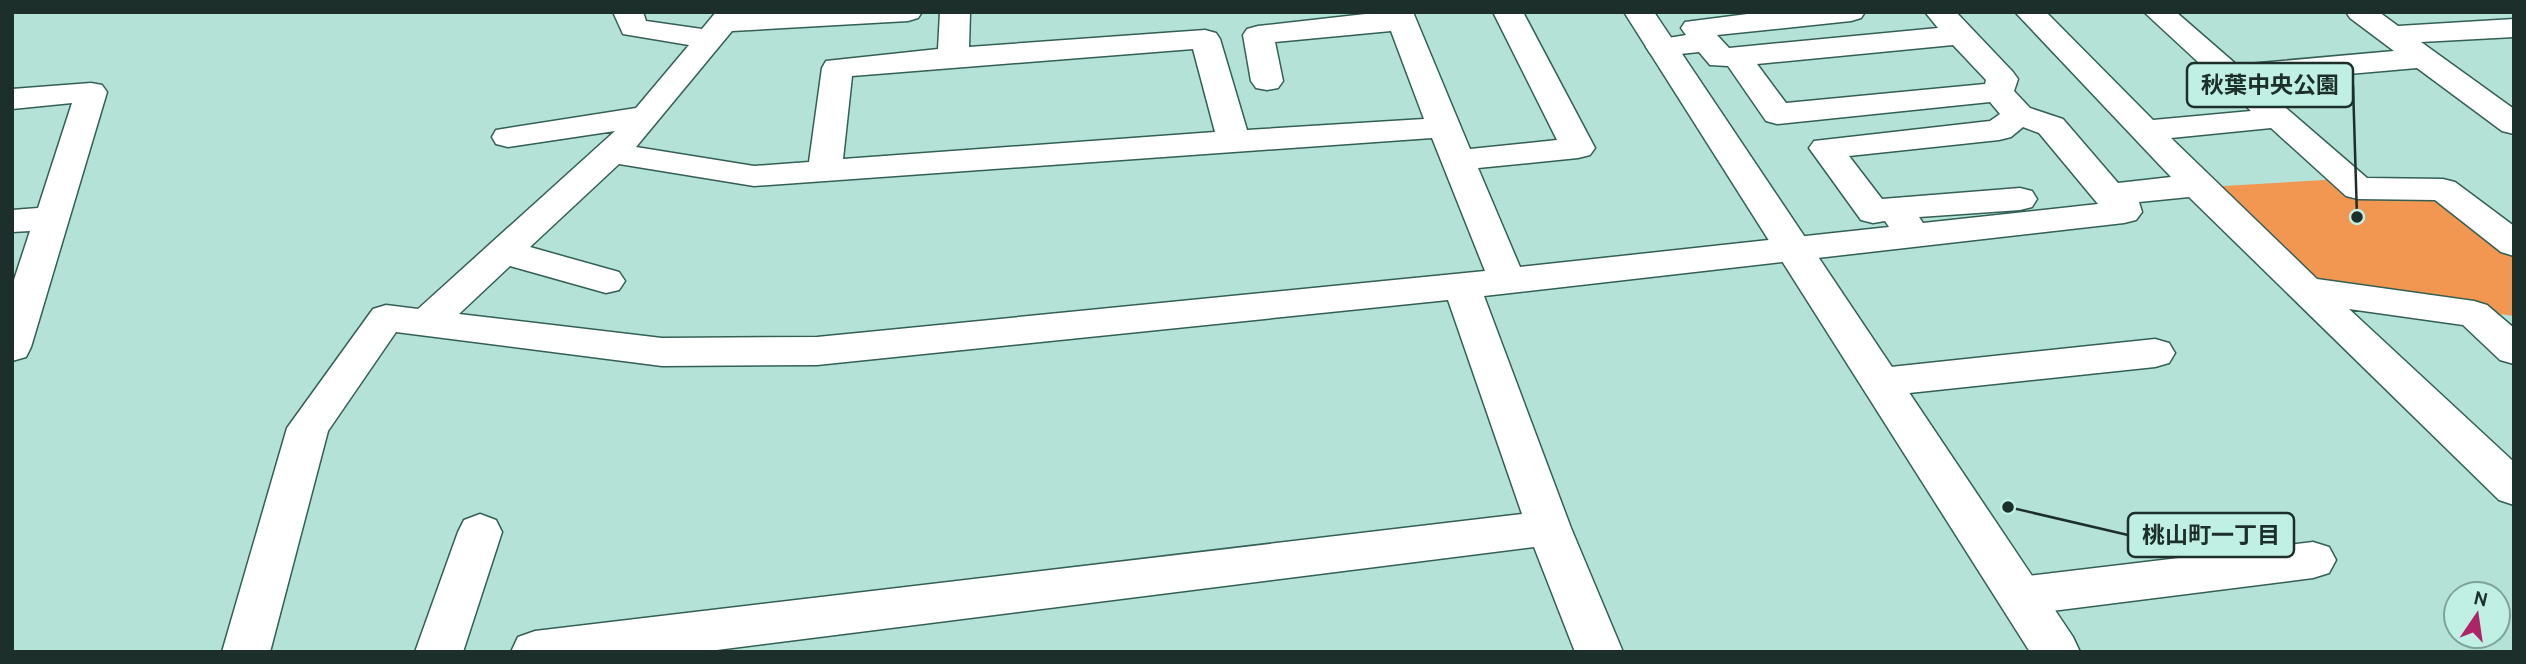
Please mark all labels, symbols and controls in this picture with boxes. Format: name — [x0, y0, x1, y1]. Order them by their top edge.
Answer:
callout: 秋葉中央公園 — [2187, 63, 2353, 107]
text: 秋葉中央公園 — [2201, 71, 2339, 99]
callout: 桃山町一丁目 — [2128, 513, 2294, 557]
text: 桃山町一丁目 — [2142, 521, 2280, 549]
north arrow — [2442, 580, 2512, 650]
text: N — [2472, 586, 2490, 612]

